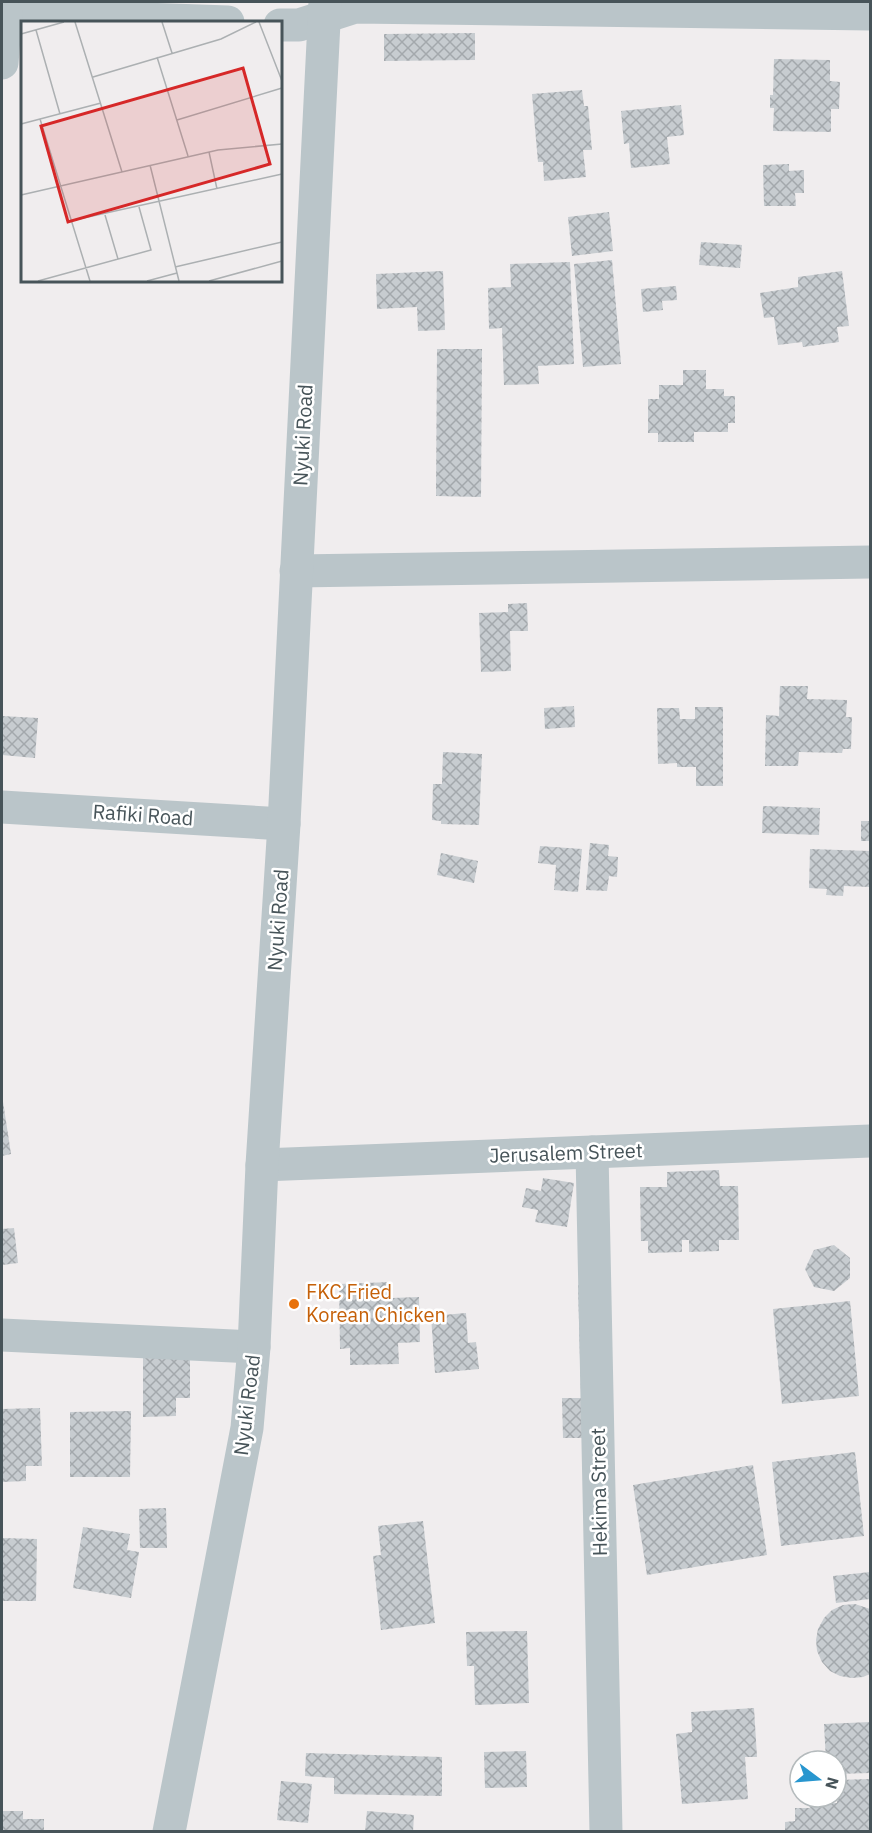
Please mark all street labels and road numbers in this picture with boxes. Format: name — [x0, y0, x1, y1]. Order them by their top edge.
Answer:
street label: Nyuki Road — [286, 383, 319, 486]
street label: Rafiki Road — [92, 798, 194, 831]
street label: Nyuki Road — [260, 868, 295, 972]
street label: Jerusalem Street — [489, 1136, 643, 1169]
street label: Nyuki Road — [227, 1353, 266, 1457]
street label: Hekima Street — [584, 1428, 613, 1556]

